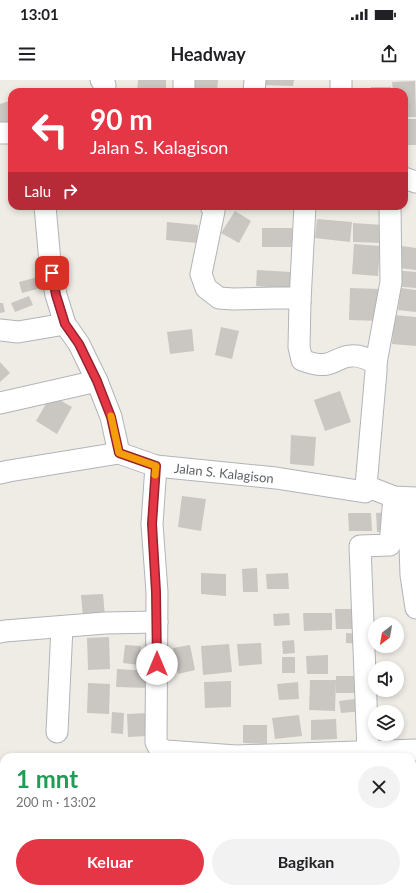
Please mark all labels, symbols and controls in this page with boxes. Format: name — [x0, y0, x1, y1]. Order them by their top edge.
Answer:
text: 13:01 — [20, 5, 59, 23]
icon: menu — [16, 43, 38, 65]
text: Headway — [170, 43, 246, 65]
icon: share — [378, 43, 400, 65]
text: 90 m — [90, 102, 153, 136]
icon: left — [24, 104, 76, 156]
text: Jalan S. Kalagison — [90, 136, 228, 158]
icon: right — [59, 180, 81, 202]
text: Lalu — [24, 182, 51, 200]
pin — [35, 256, 69, 290]
icon: arrive — [41, 262, 63, 284]
street label: Jalan S. Kalagison — [173, 460, 275, 486]
north arrow — [368, 617, 404, 653]
map controls — [368, 617, 404, 741]
position arrow — [136, 643, 178, 685]
button: sound — [368, 661, 404, 697]
button: layers — [368, 705, 404, 741]
text: 1 mnt — [16, 764, 78, 793]
button: close — [358, 766, 400, 808]
text: 200 m · 13:02 — [16, 794, 96, 810]
button: Keluar — [16, 839, 204, 885]
button: Bagikan — [212, 839, 400, 885]

